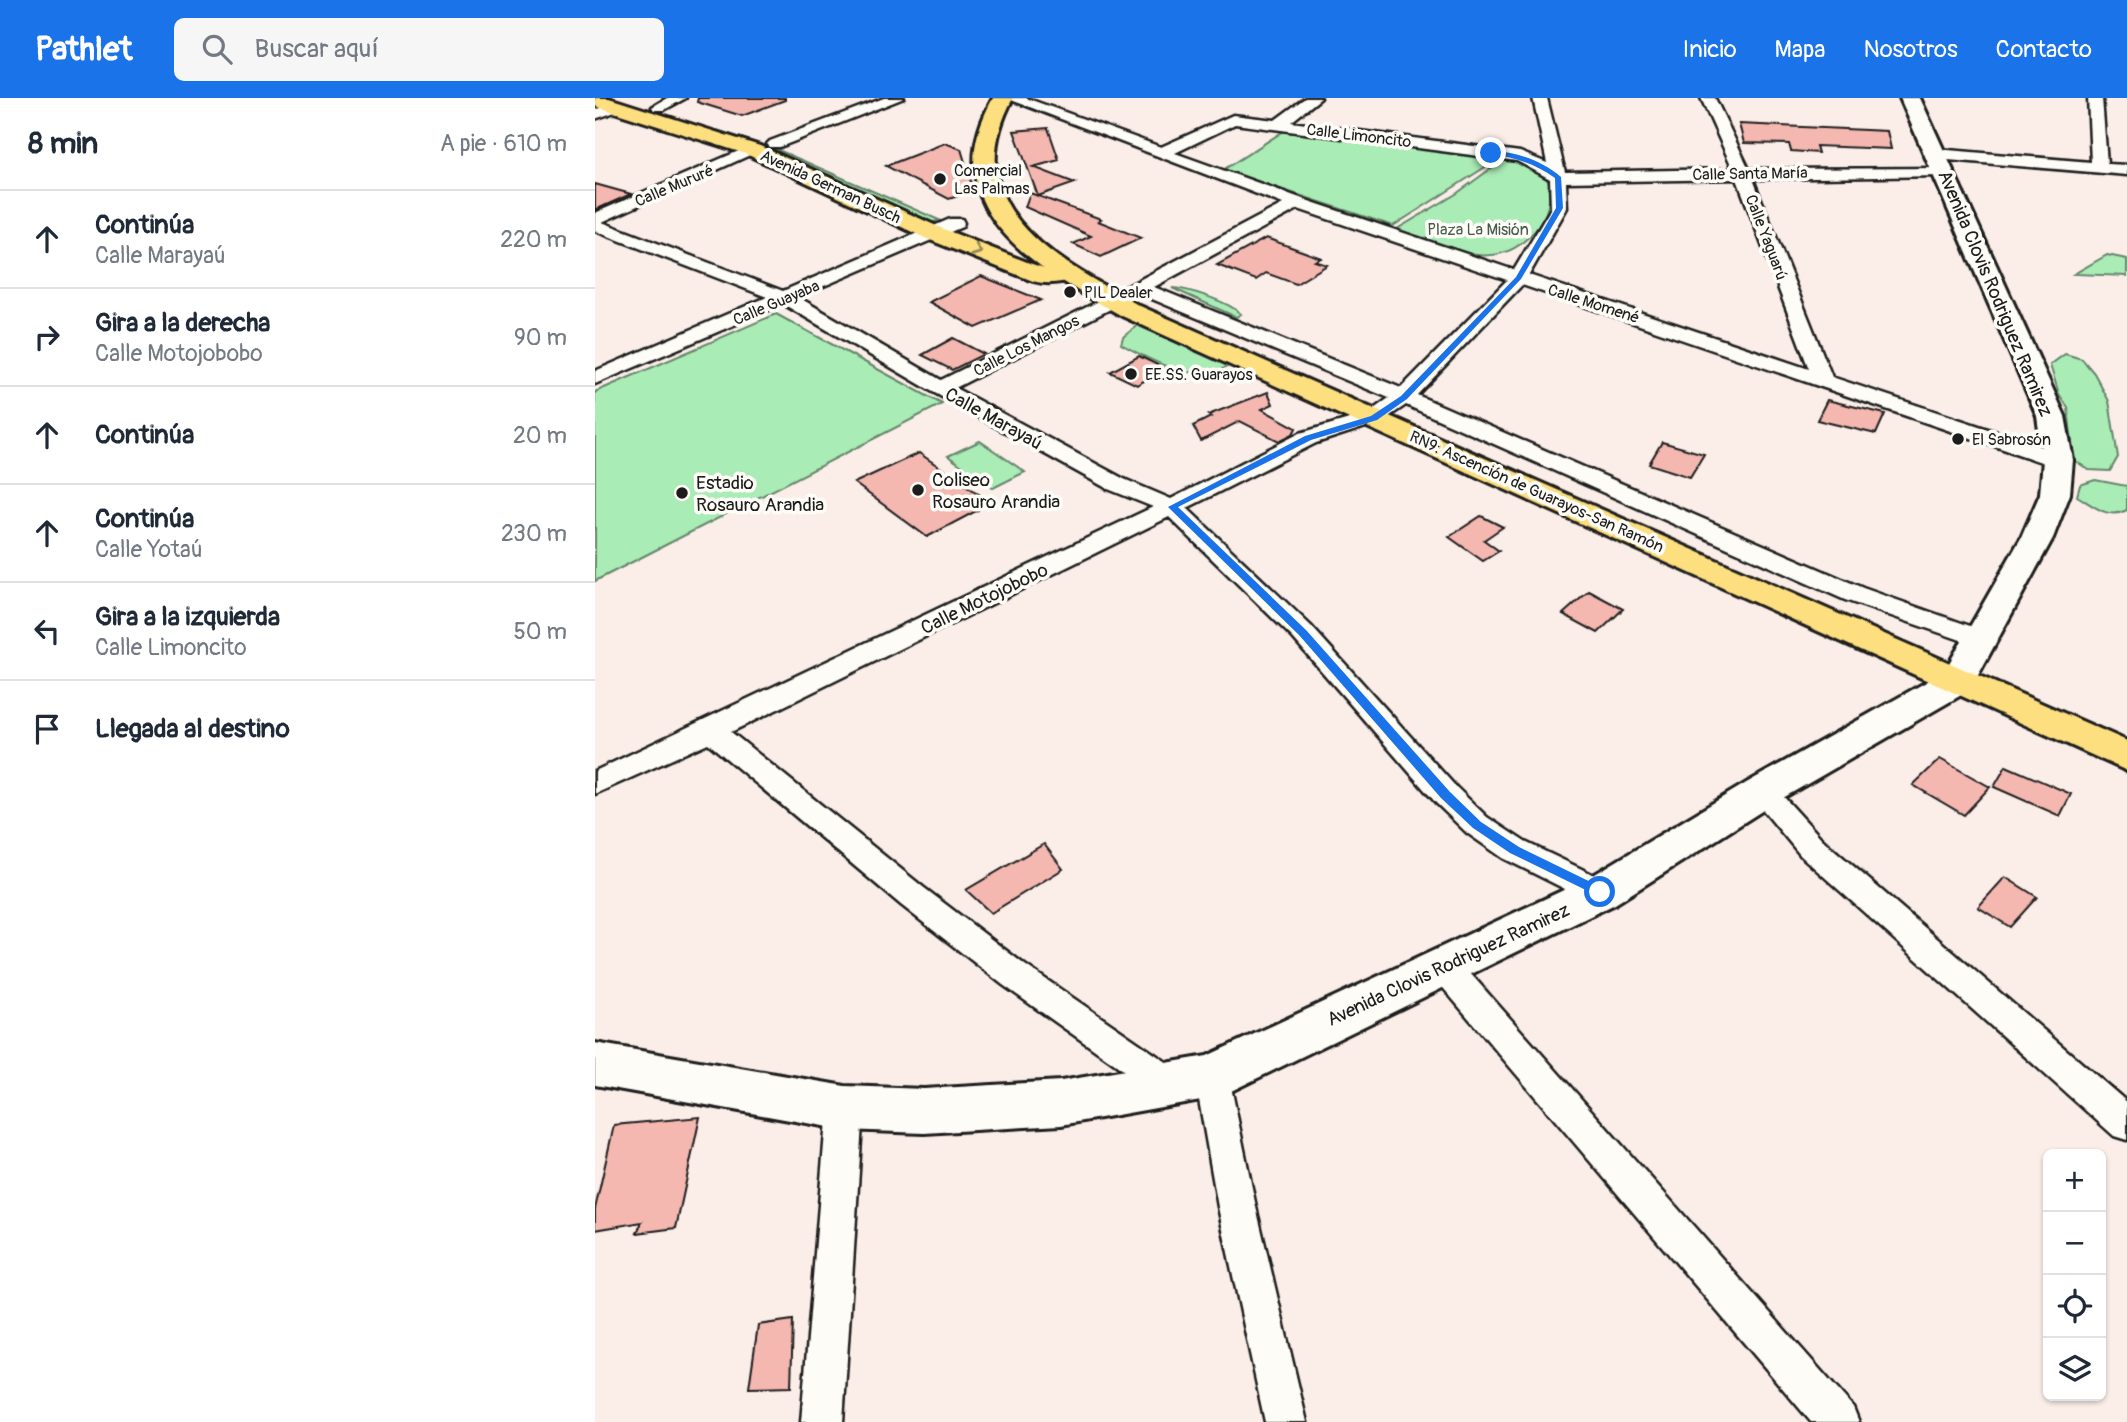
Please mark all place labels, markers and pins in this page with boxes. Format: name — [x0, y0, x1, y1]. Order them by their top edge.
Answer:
place label: Comercial Las Palmas — [954, 161, 1029, 199]
marker: Comercial Las Palmas — [932, 171, 948, 187]
place label: PIL Dealer — [1084, 283, 1153, 303]
marker: PIL Dealer — [1062, 284, 1078, 300]
place label: EE.SS. Guarayos — [1145, 365, 1253, 385]
marker: EE.SS. Guarayos — [1123, 366, 1139, 382]
place label: El Sabrosón — [1972, 430, 2051, 450]
marker: El Sabrosón — [1950, 431, 1966, 447]
place label: Coliseo Rosauro Arandia — [932, 468, 1060, 514]
place label: Estadio Rosauro Arandia — [696, 471, 824, 517]
marker: Coliseo Rosauro Arandia — [910, 482, 926, 498]
marker: Estadio Rosauro Arandia — [674, 485, 690, 501]

